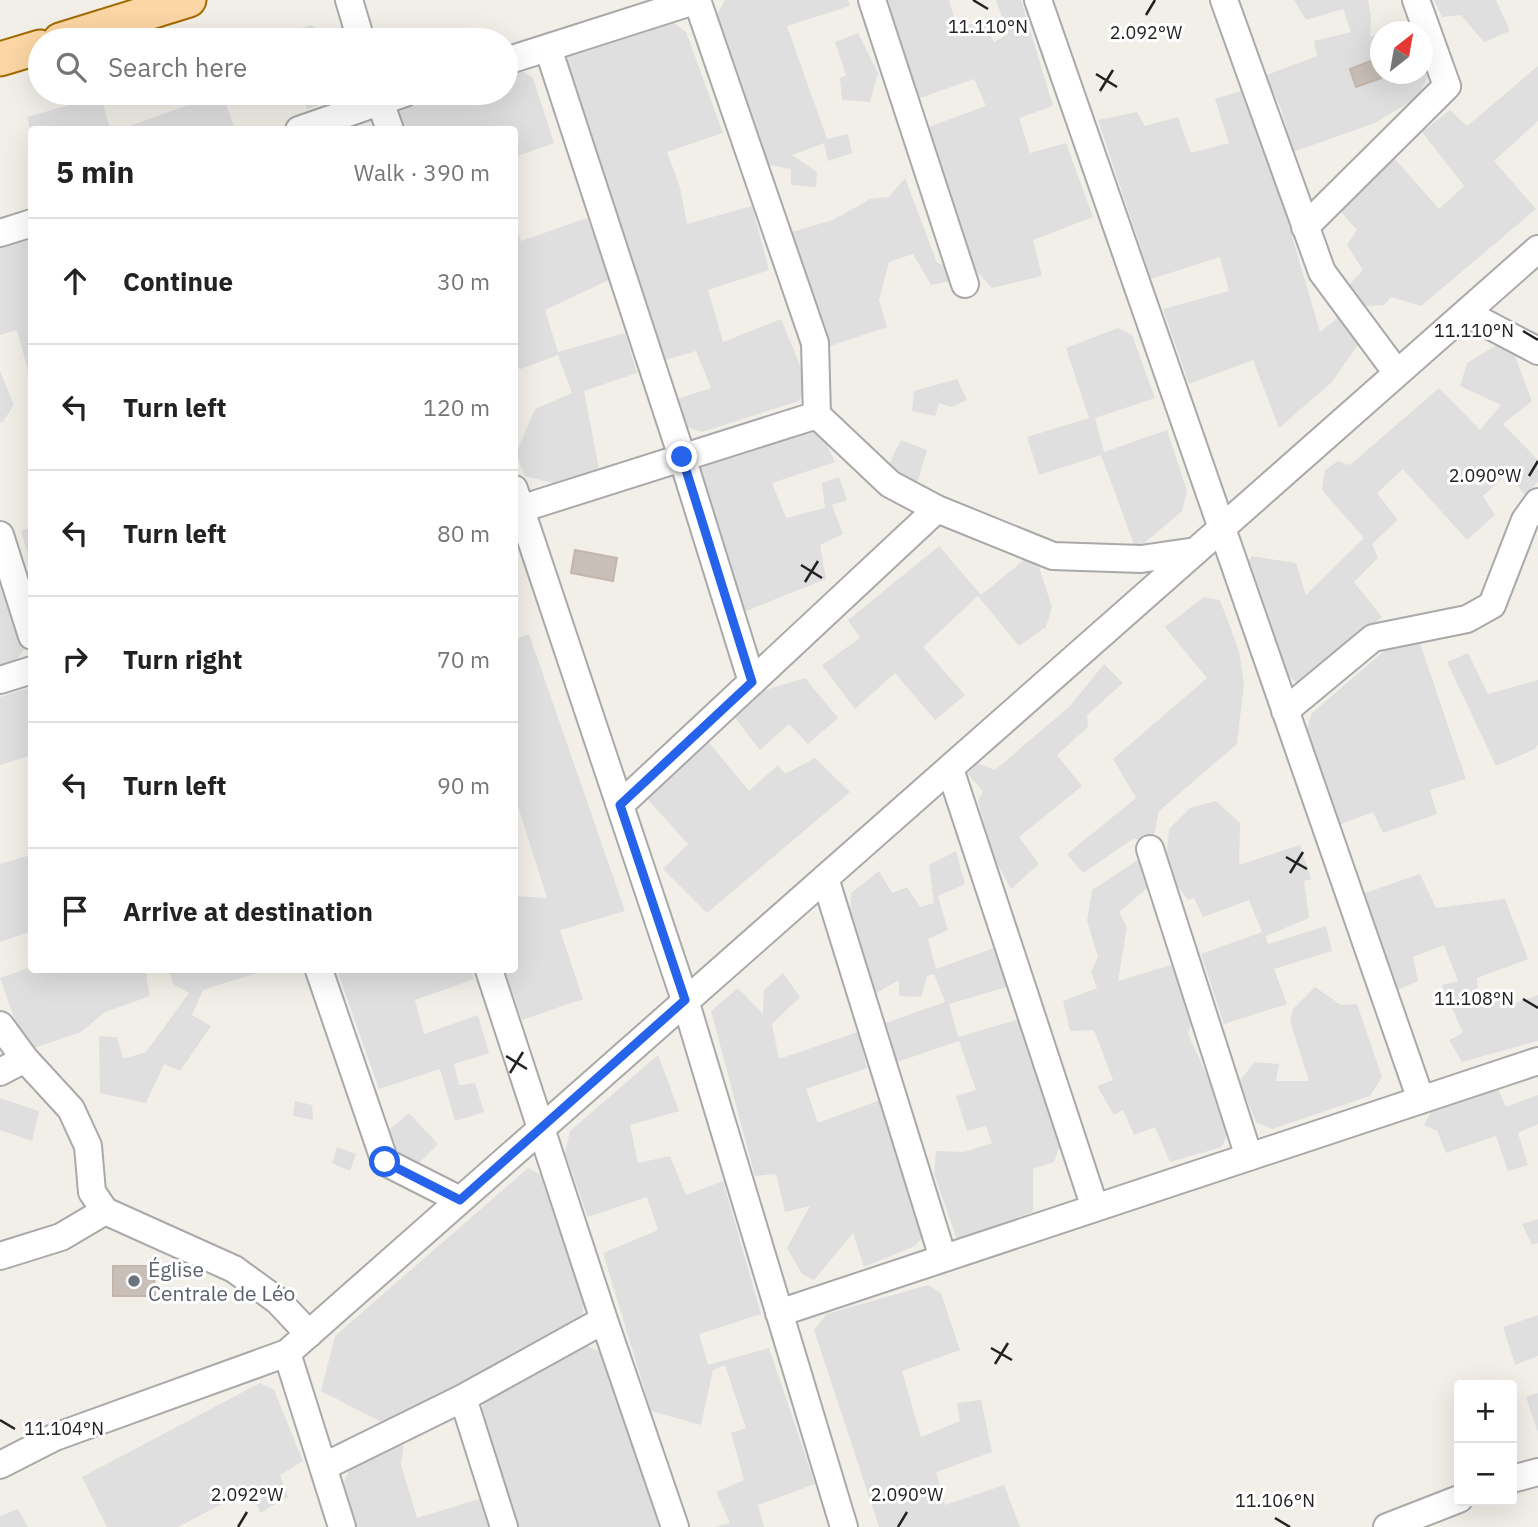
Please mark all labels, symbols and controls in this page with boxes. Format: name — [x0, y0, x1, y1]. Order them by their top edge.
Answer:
text: 11.110°N — [948, 15, 1028, 38]
text: 2.092°W — [1110, 21, 1182, 44]
north arrow — [1370, 21, 1433, 84]
search box — [28, 28, 518, 105]
icon: search — [52, 48, 90, 86]
text: Search here — [108, 50, 247, 84]
text: 5 min — [56, 152, 134, 191]
text: Walk · 390 m — [354, 157, 490, 187]
icon: ahead — [56, 262, 94, 300]
text: Continue — [123, 264, 233, 298]
text: 30 m — [437, 266, 490, 296]
text: 11.110°N — [1434, 319, 1514, 342]
icon: left — [56, 388, 94, 426]
text: Turn left — [123, 390, 226, 424]
text: 120 m — [423, 392, 490, 422]
route end — [666, 441, 697, 472]
text: 2.090°W — [1449, 464, 1521, 487]
icon: left — [56, 514, 94, 552]
text: Turn left — [123, 516, 226, 550]
text: 80 m — [437, 518, 490, 548]
icon: right — [56, 640, 94, 678]
text: Turn right — [123, 642, 242, 676]
text: 70 m — [437, 644, 490, 674]
icon: left — [56, 766, 94, 804]
text: Turn left — [123, 768, 226, 802]
text: 90 m — [437, 770, 490, 800]
icon: arrive — [56, 892, 94, 930]
text: Arrive at destination — [123, 894, 373, 928]
text: 11.108°N — [1434, 987, 1514, 1010]
route start — [369, 1146, 400, 1177]
place label: Église Centrale de Léo — [148, 1255, 295, 1307]
marker: Église Centrale de Léo — [126, 1273, 142, 1289]
map controls — [1454, 1380, 1517, 1506]
button: + — [1454, 1380, 1517, 1443]
text: 11.104°N — [24, 1417, 104, 1440]
button: − — [1454, 1443, 1517, 1506]
text: 2.092°W — [211, 1483, 283, 1506]
text: 2.090°W — [871, 1483, 943, 1506]
text: 11.106°N — [1235, 1489, 1315, 1512]

